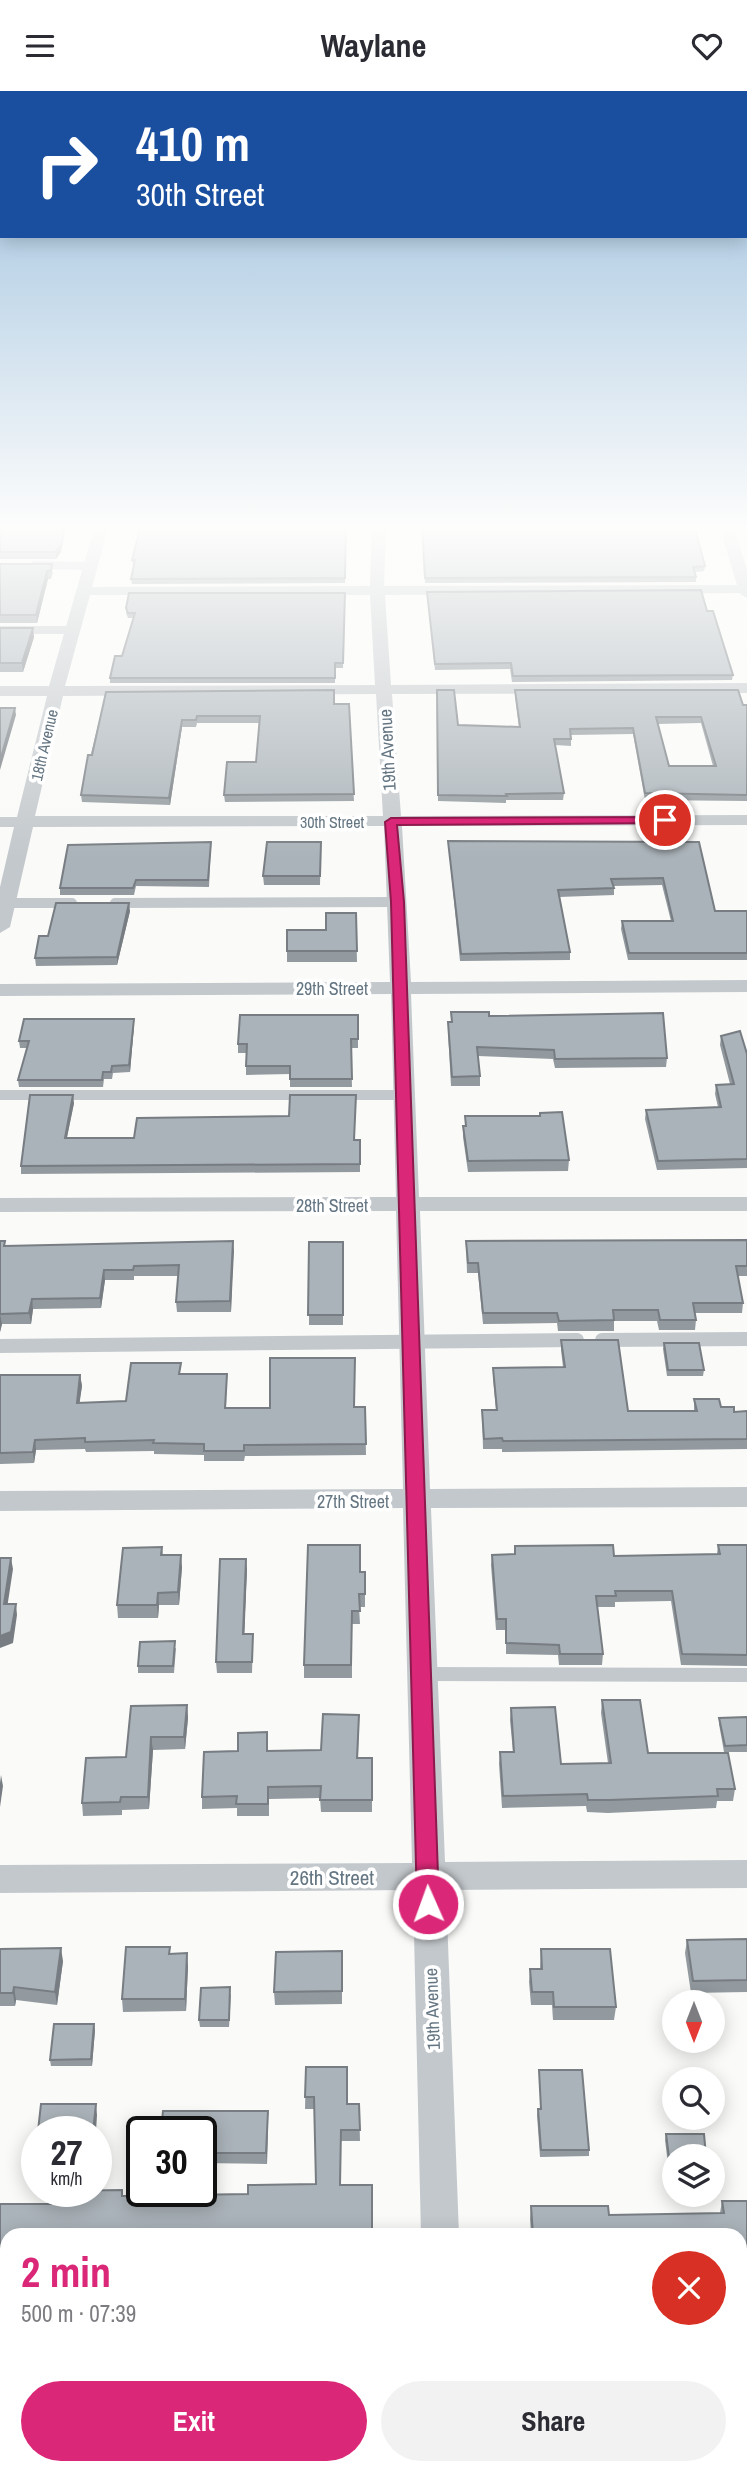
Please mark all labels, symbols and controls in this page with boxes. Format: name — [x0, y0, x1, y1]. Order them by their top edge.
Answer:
text: Waylane — [321, 24, 426, 67]
icon: menu — [21, 27, 59, 65]
icon: heart — [688, 27, 726, 65]
text: 410 m — [136, 110, 250, 176]
icon: right — [21, 119, 112, 210]
text: 30th Street — [136, 173, 264, 216]
street label: 18th Avenue — [25, 707, 63, 783]
street label: 19th Avenue — [372, 708, 402, 792]
pin — [635, 790, 695, 850]
icon: arrive — [646, 801, 684, 839]
street label: 30th Street — [300, 811, 364, 833]
street label: 29th Street — [296, 976, 368, 1001]
street label: 28th Street — [296, 1193, 368, 1218]
street label: 27th Street — [317, 1489, 389, 1514]
street label: 26th Street — [290, 1863, 374, 1892]
position arrow — [391, 1867, 465, 1941]
street label: 19th Avenue — [418, 1968, 446, 2050]
north arrow — [662, 1990, 724, 2053]
map controls — [662, 1990, 725, 2207]
button: search — [662, 2067, 725, 2130]
speed limit sign: 30 — [126, 2116, 217, 2207]
text: 27 — [51, 2129, 82, 2176]
button: layers — [662, 2144, 725, 2207]
text: km/h — [51, 2166, 83, 2191]
text: 2 min — [21, 2244, 111, 2300]
button: close — [652, 2251, 726, 2325]
text: 500 m · 07:39 — [21, 2298, 136, 2329]
button: Exit — [21, 2381, 367, 2461]
button: Share — [381, 2381, 726, 2461]

